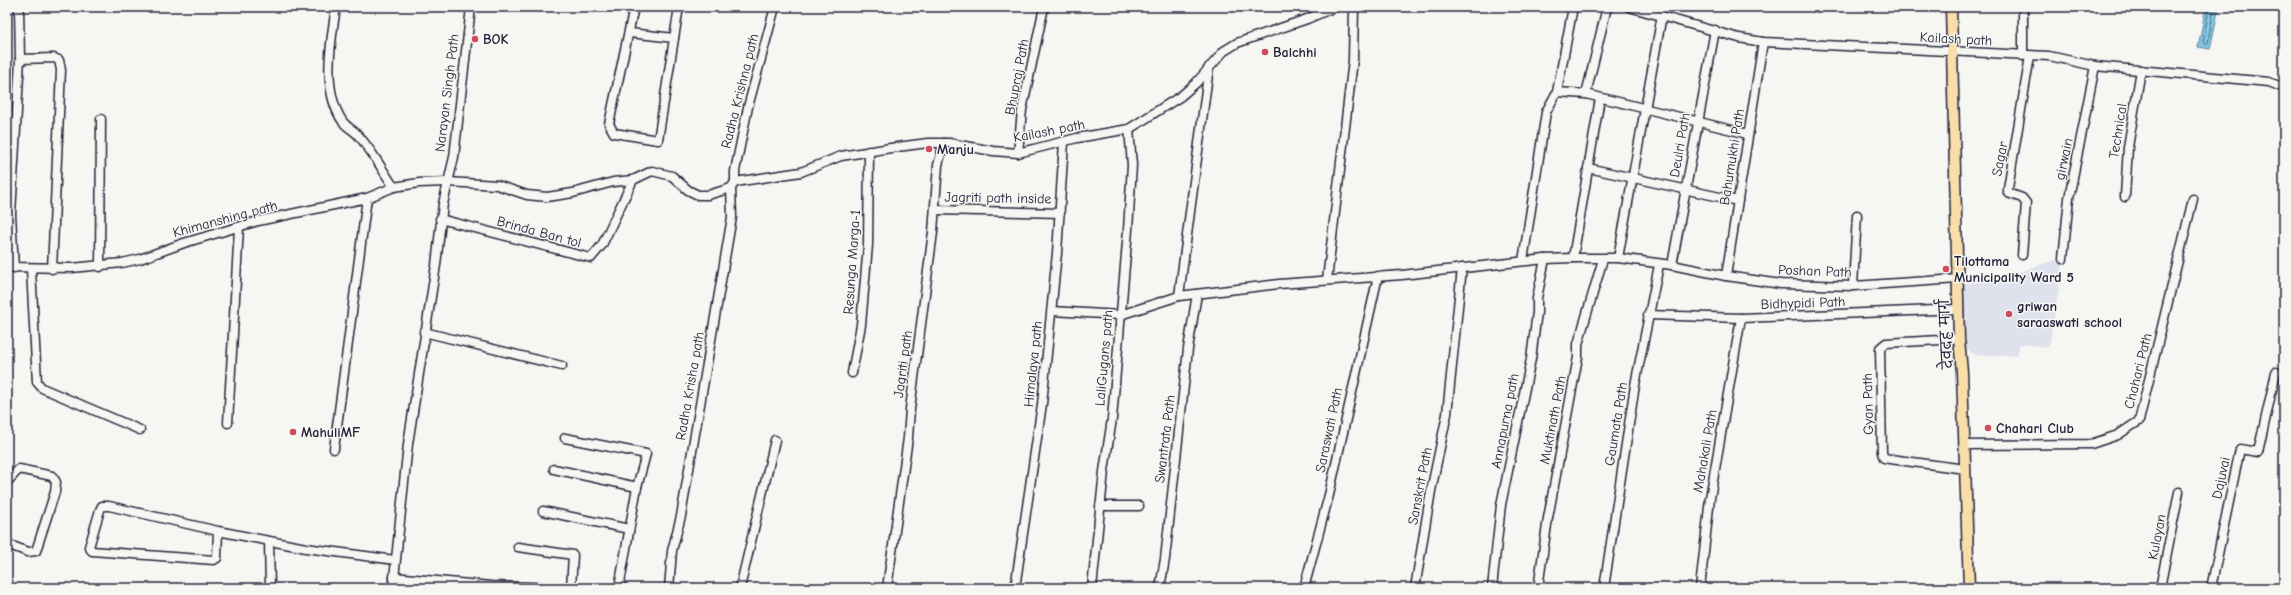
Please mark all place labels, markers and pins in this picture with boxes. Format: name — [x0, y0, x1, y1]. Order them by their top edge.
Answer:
place label: BOK — [483, 31, 508, 48]
marker: BOK — [470, 34, 480, 44]
place label: Balchhi — [1273, 44, 1317, 61]
marker: Balchhi — [1260, 47, 1270, 57]
place label: Manju — [937, 141, 974, 158]
marker: Manju — [924, 144, 934, 154]
place label: Tilottama Municipality Ward 5 — [1954, 253, 2074, 286]
marker: Tilottama Municipality Ward 5 — [1941, 264, 1951, 274]
place label: griwan saraaswati school — [2017, 298, 2122, 331]
marker: griwan saraaswati school — [2004, 309, 2014, 319]
place label: Chahari Club — [1996, 420, 2074, 437]
marker: Chahari Club — [1983, 423, 1993, 433]
place label: MahuliMF — [301, 424, 361, 441]
marker: MahuliMF — [288, 427, 298, 437]

